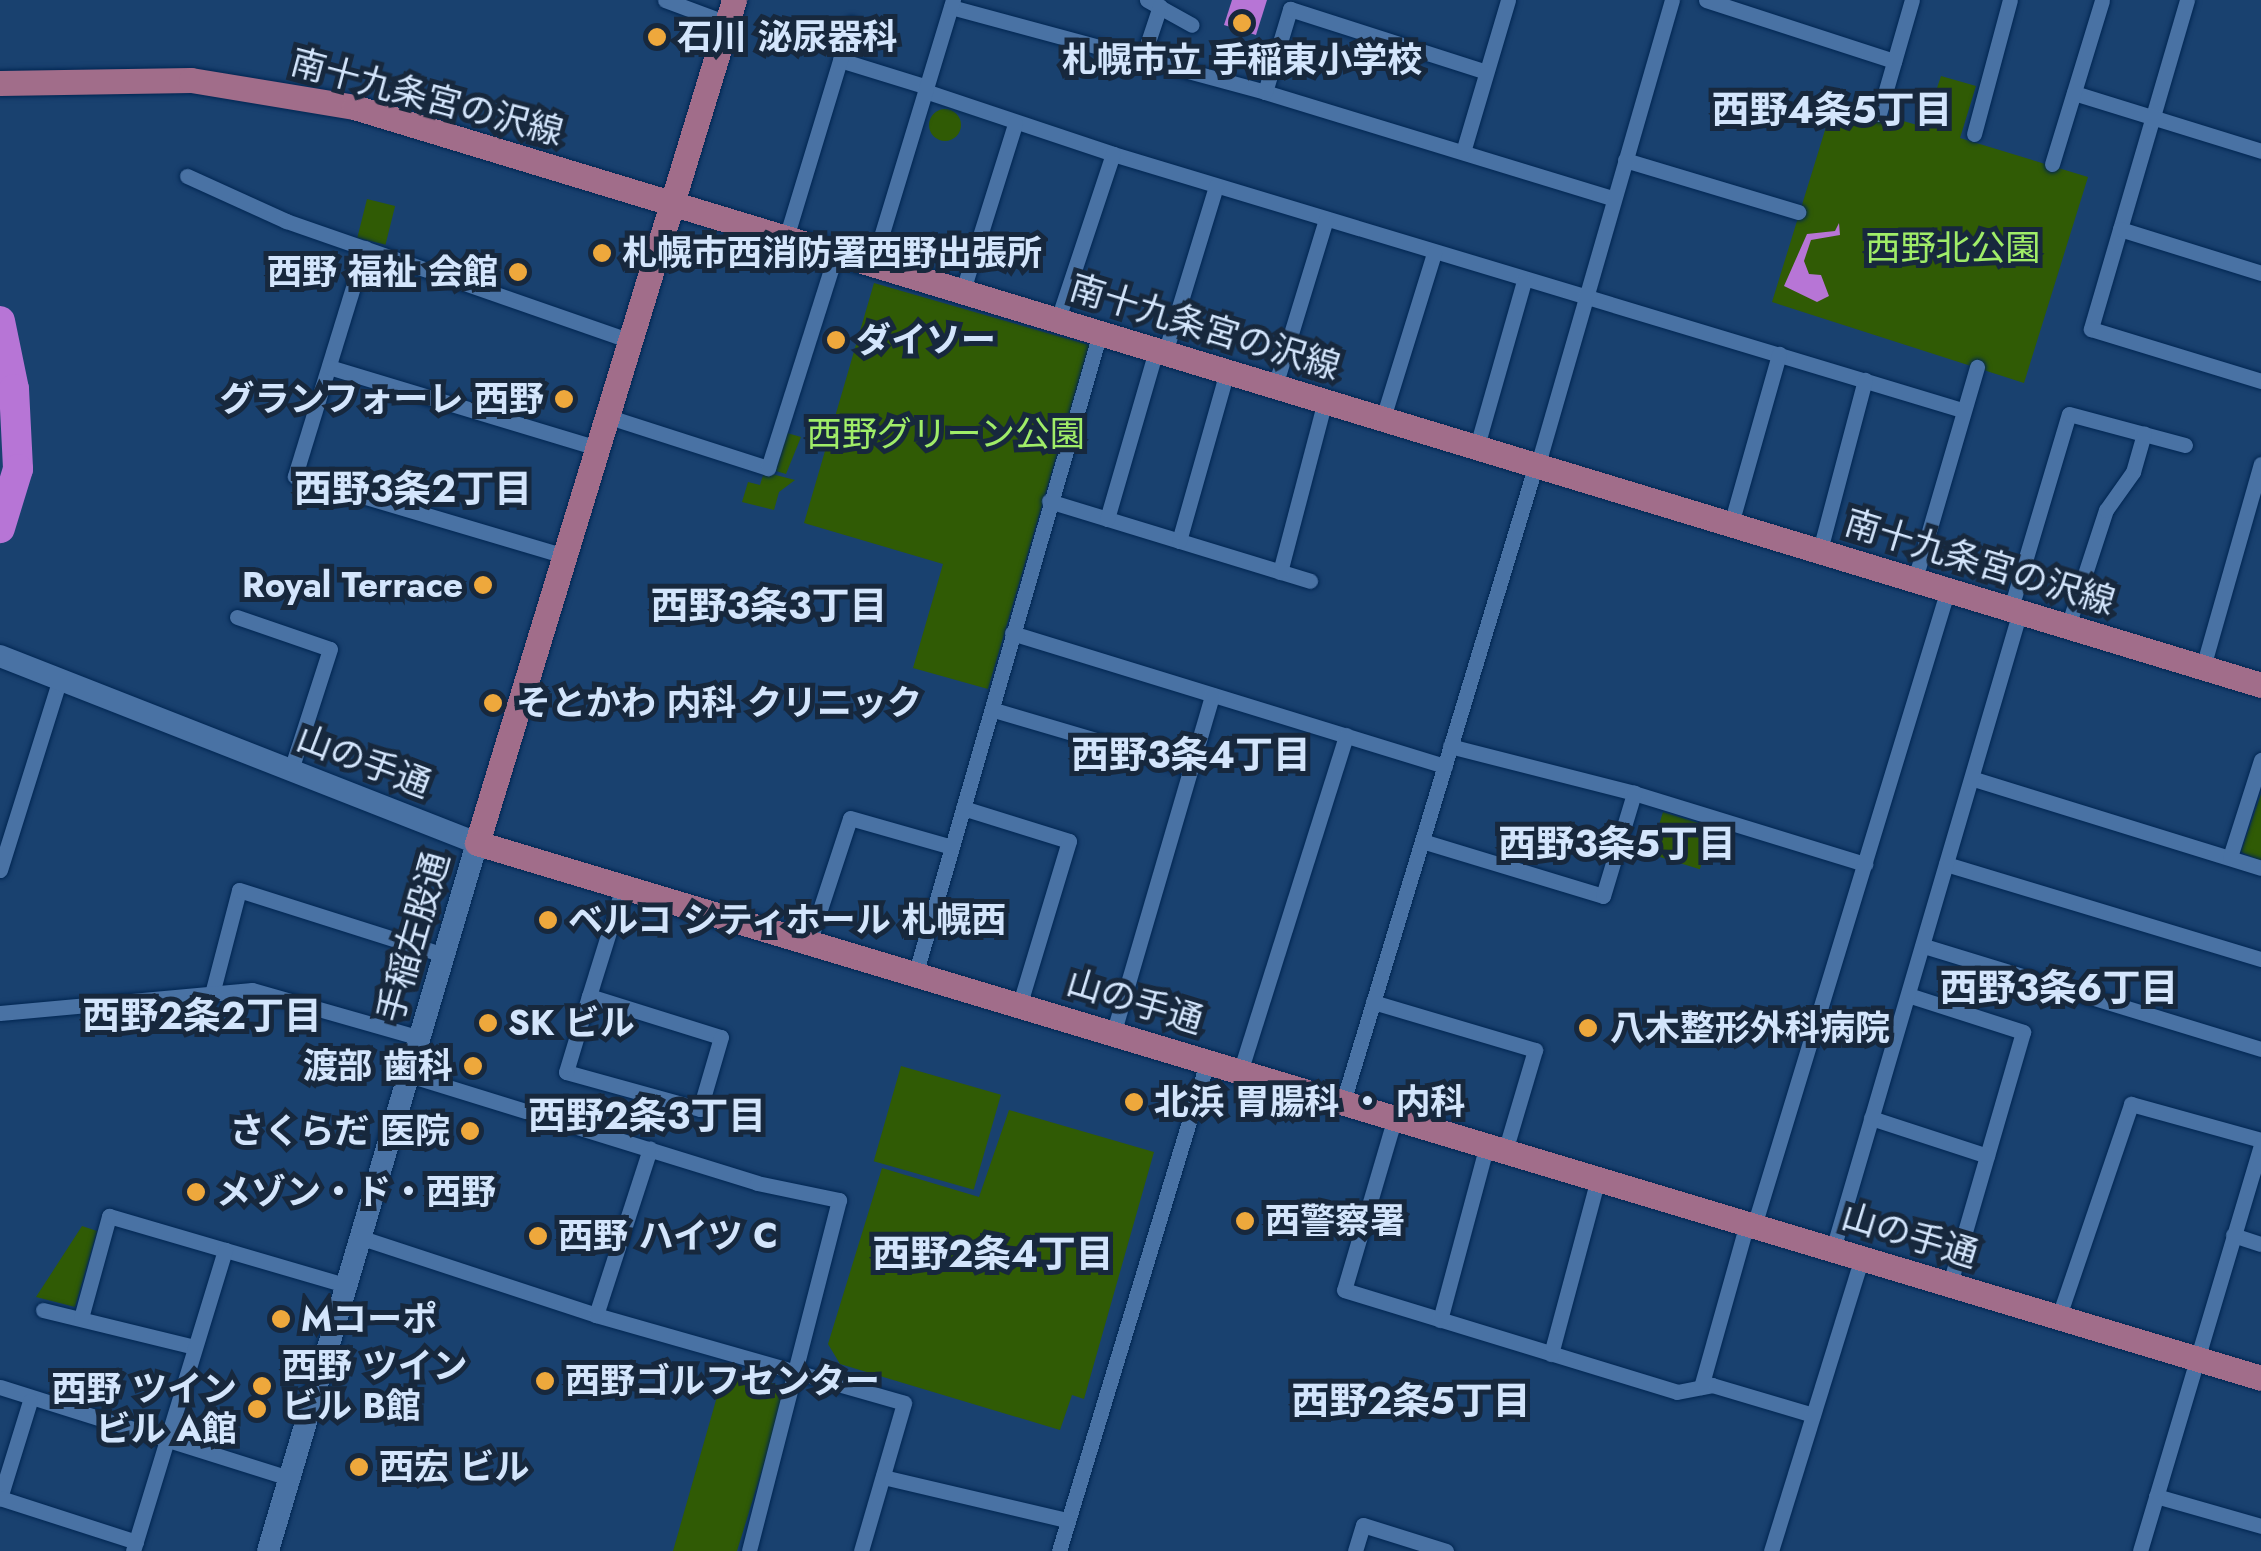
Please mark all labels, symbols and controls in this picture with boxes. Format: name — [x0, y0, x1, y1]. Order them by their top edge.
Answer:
marker: 札幌市立 手稲東小学校 — [1231, 12, 1253, 34]
place label: 石川 泌尿器科 — [677, 16, 897, 58]
marker: 石川 泌尿器科 — [646, 26, 668, 48]
place label: 札幌市立 手稲東小学校 — [1062, 39, 1422, 81]
street label: 南十九条宮の沢線 — [286, 40, 568, 154]
district label: 西野4条5丁目 — [1711, 87, 1953, 133]
park label: 西野北公園 — [1866, 227, 2040, 269]
place label: 札幌市西消防署西野出張所 — [622, 232, 1042, 274]
marker: 札幌市西消防署西野出張所 — [591, 242, 613, 264]
place label: 西野 福祉 会館 — [267, 251, 498, 293]
marker: 西野 福祉 会館 — [507, 261, 529, 283]
street label: 南十九条宮の沢線 — [1065, 266, 1345, 388]
place label: ダイソー — [856, 319, 996, 361]
marker: ダイソー — [825, 329, 847, 351]
place label: グランフォーレ 西野 — [219, 378, 544, 420]
marker: グランフォーレ 西野 — [553, 388, 575, 410]
park label: 西野グリーン公園 — [806, 413, 1086, 455]
district label: 西野3条2丁目 — [294, 466, 532, 512]
street label: 南十九条宮の沢線 — [1840, 501, 2120, 623]
place label: Royal Terrace — [242, 564, 463, 606]
marker: Royal Terrace — [472, 574, 494, 596]
district label: 西野3条3丁目 — [650, 583, 888, 629]
place label: そとかわ 内科 クリニック — [516, 682, 922, 724]
marker: そとかわ 内科 クリニック — [480, 690, 506, 716]
street label: 山の手通 — [291, 716, 437, 806]
district label: 西野3条4丁目 — [1071, 732, 1311, 778]
district label: 西野3条5丁目 — [1498, 821, 1736, 867]
street label: 手稲左股通 — [369, 847, 457, 1027]
place label: ベルコ シティホール 札幌西 — [568, 899, 1009, 941]
marker: ベルコ シティホール 札幌西 — [537, 909, 559, 931]
street label: 山の手通 — [1062, 960, 1208, 1042]
district label: 西野3条6丁目 — [1939, 965, 2179, 1011]
district label: 西野2条2丁目 — [82, 993, 322, 1039]
place label: SK ビル — [508, 1002, 635, 1044]
place label: 八木整形外科病院 — [1610, 1007, 1890, 1049]
marker: SK ビル — [477, 1012, 499, 1034]
marker: 八木整形外科病院 — [1575, 1015, 1601, 1041]
place label: 渡部 歯科 — [303, 1045, 453, 1087]
marker: 渡部 歯科 — [462, 1055, 484, 1077]
place label: 北浜 胃腸科 ・ 内科 — [1154, 1081, 1465, 1123]
marker: 北浜 胃腸科 ・ 内科 — [1123, 1091, 1145, 1113]
district label: 西野2条3丁目 — [528, 1093, 766, 1139]
place label: さくらだ 医院 — [230, 1110, 450, 1152]
marker: さくらだ 医院 — [459, 1120, 481, 1142]
place label: メゾン・ド・西野 — [216, 1171, 496, 1213]
marker: メゾン・ド・西野 — [185, 1181, 207, 1203]
street label: 山の手通 — [1837, 1194, 1983, 1276]
place label: 西警察署 — [1265, 1200, 1405, 1242]
marker: 西警察署 — [1234, 1210, 1256, 1232]
place label: 西野 ハイツ C — [558, 1215, 779, 1257]
marker: 西野 ハイツ C — [527, 1225, 549, 1247]
district label: 西野2条4丁目 — [872, 1231, 1114, 1277]
place label: Mコーポ — [301, 1298, 437, 1340]
marker: Mコーポ — [270, 1308, 292, 1330]
place label: 西野 ツイン ビル B館 — [282, 1345, 467, 1427]
place label: 西野ゴルフセンター — [565, 1360, 880, 1402]
place label: 西野 ツイン ビル A館 — [52, 1368, 237, 1450]
marker: 西野ゴルフセンター — [534, 1370, 556, 1392]
marker: 西野 ツイン ビル B館 — [251, 1375, 273, 1397]
district label: 西野2条5丁目 — [1291, 1378, 1531, 1424]
marker: 西野 ツイン ビル A館 — [246, 1398, 268, 1420]
place label: 西宏 ビル — [379, 1446, 529, 1488]
marker: 西宏 ビル — [348, 1456, 370, 1478]

